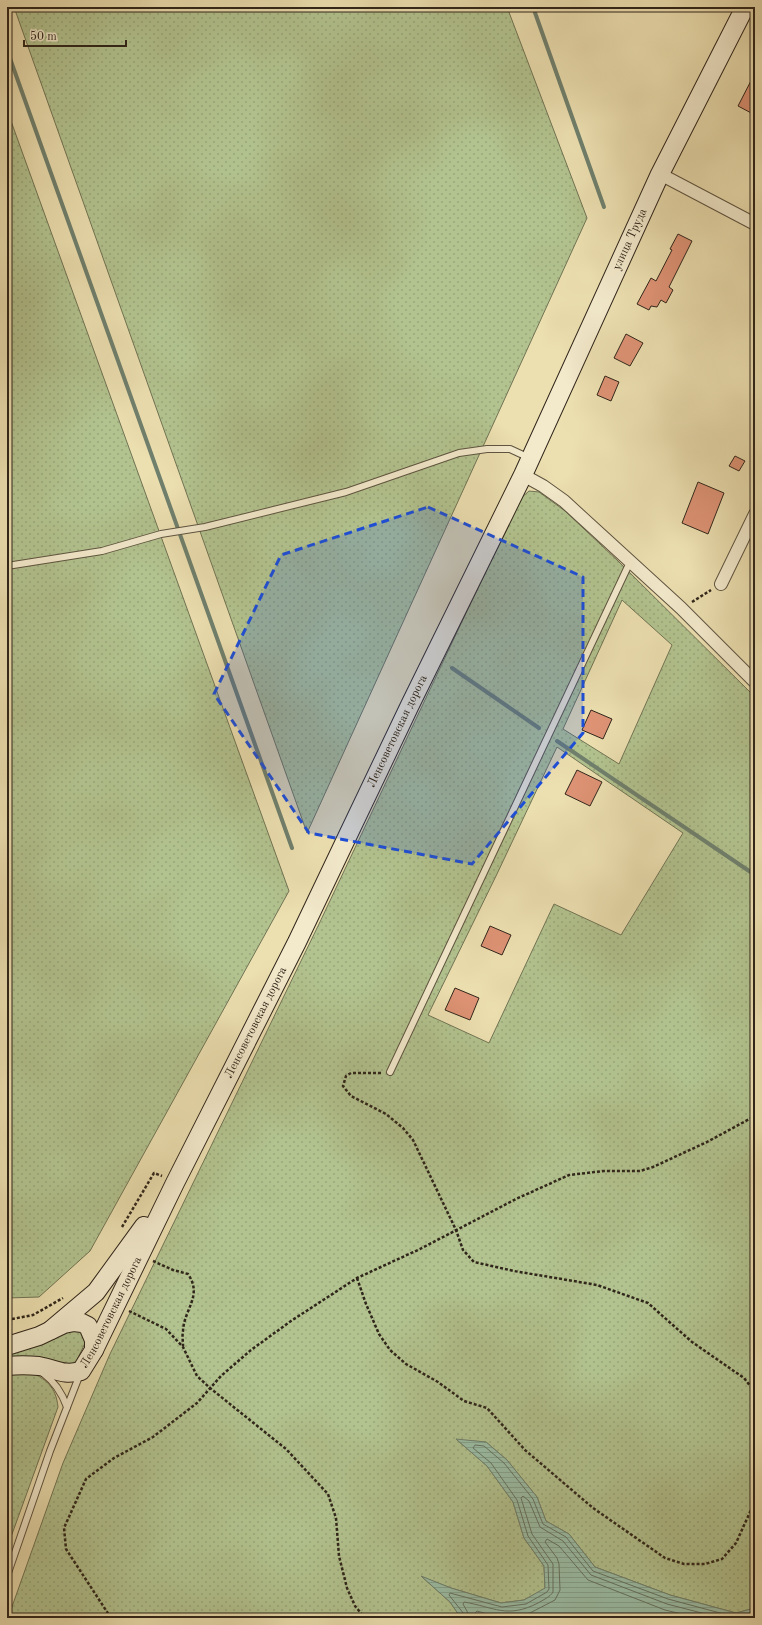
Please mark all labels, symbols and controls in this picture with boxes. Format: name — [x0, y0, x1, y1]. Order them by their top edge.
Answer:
scale bar — [24, 22, 126, 48]
text: 50 m — [30, 30, 57, 43]
street label: улица Труда — [611, 207, 649, 272]
street label: Ленсоветовская дорога — [366, 673, 430, 789]
street label: Ленсоветовская дорога — [223, 965, 289, 1080]
street label: Ленсоветовская дорога — [78, 1255, 144, 1370]

